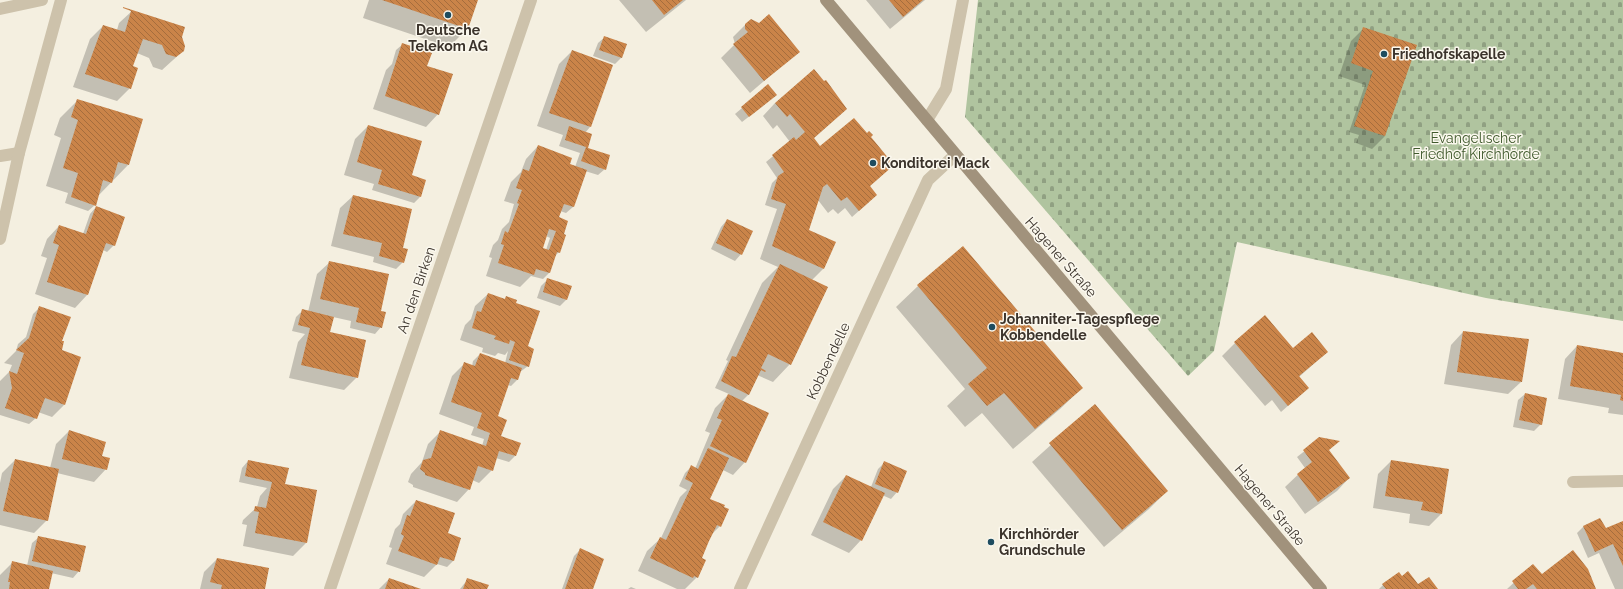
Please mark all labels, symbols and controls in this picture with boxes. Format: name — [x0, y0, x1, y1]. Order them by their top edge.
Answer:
marker: Deutsche Telekom AG — [443, 10, 453, 20]
place label: Deutsche Telekom AG — [408, 22, 488, 54]
place label: Friedhofskapelle — [1392, 46, 1506, 62]
marker: Friedhofskapelle — [1379, 49, 1389, 59]
park label: Evangelischer Friedhof Kirchhörde — [1412, 130, 1540, 162]
place label: Konditorei Mack — [881, 155, 990, 171]
marker: Konditorei Mack — [868, 158, 878, 168]
street label: Hagener Straße — [1022, 214, 1100, 300]
street label: An den Birken — [394, 245, 438, 335]
place label: Johanniter-Tagespflege Kobbendelle — [1000, 311, 1160, 343]
street label: Kobbendelle — [803, 320, 853, 402]
marker: Johanniter-Tagespflege Kobbendelle — [987, 322, 997, 332]
street label: Hagener Straße — [1231, 461, 1309, 549]
place label: Kirchhörder Grundschule — [999, 526, 1086, 558]
marker: Kirchhörder Grundschule — [986, 537, 996, 547]

